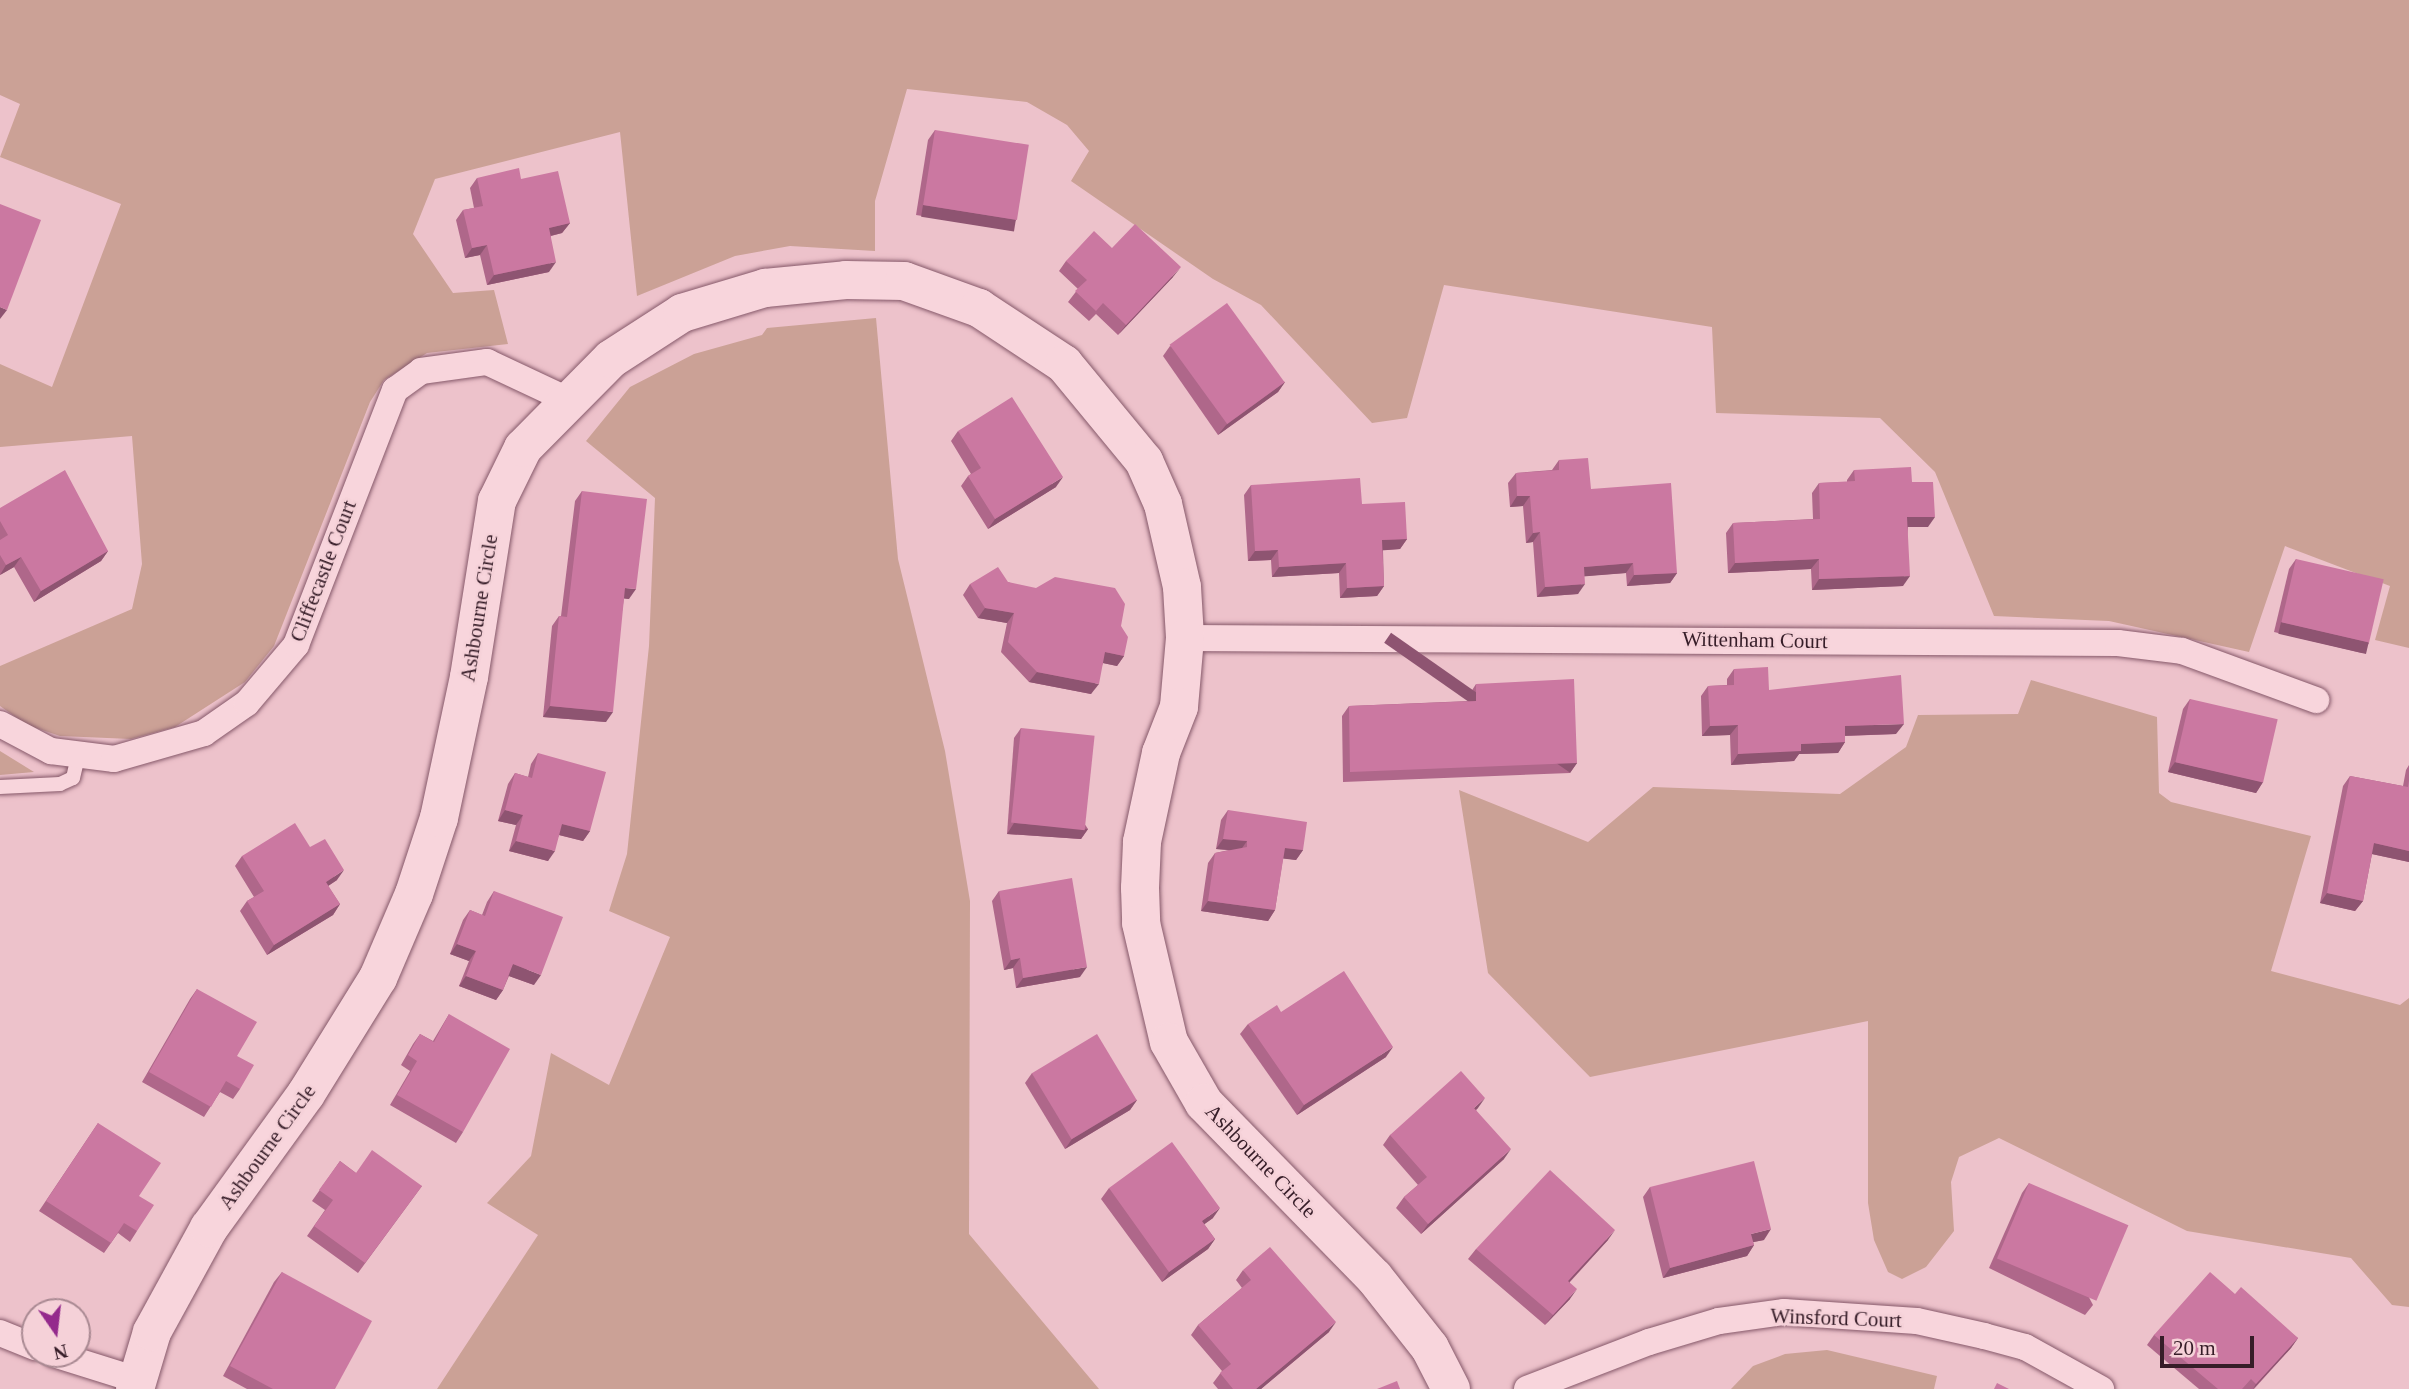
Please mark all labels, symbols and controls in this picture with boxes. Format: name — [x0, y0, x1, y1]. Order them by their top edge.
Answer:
street label: Cliffecastle Court — [284, 497, 362, 645]
street label: Ashbourne Circle — [455, 533, 503, 683]
street label: Wittenham Court — [1682, 626, 1828, 654]
street label: Ashbourne Circle — [213, 1079, 321, 1215]
street label: Ashbourne Circle — [1200, 1099, 1322, 1223]
north arrow — [21, 1298, 91, 1368]
street label: Winsford Court — [1770, 1303, 1902, 1333]
scale bar — [2164, 1322, 2258, 1366]
text: 20 m — [2173, 1336, 2216, 1360]
text: N — [52, 1340, 70, 1364]

